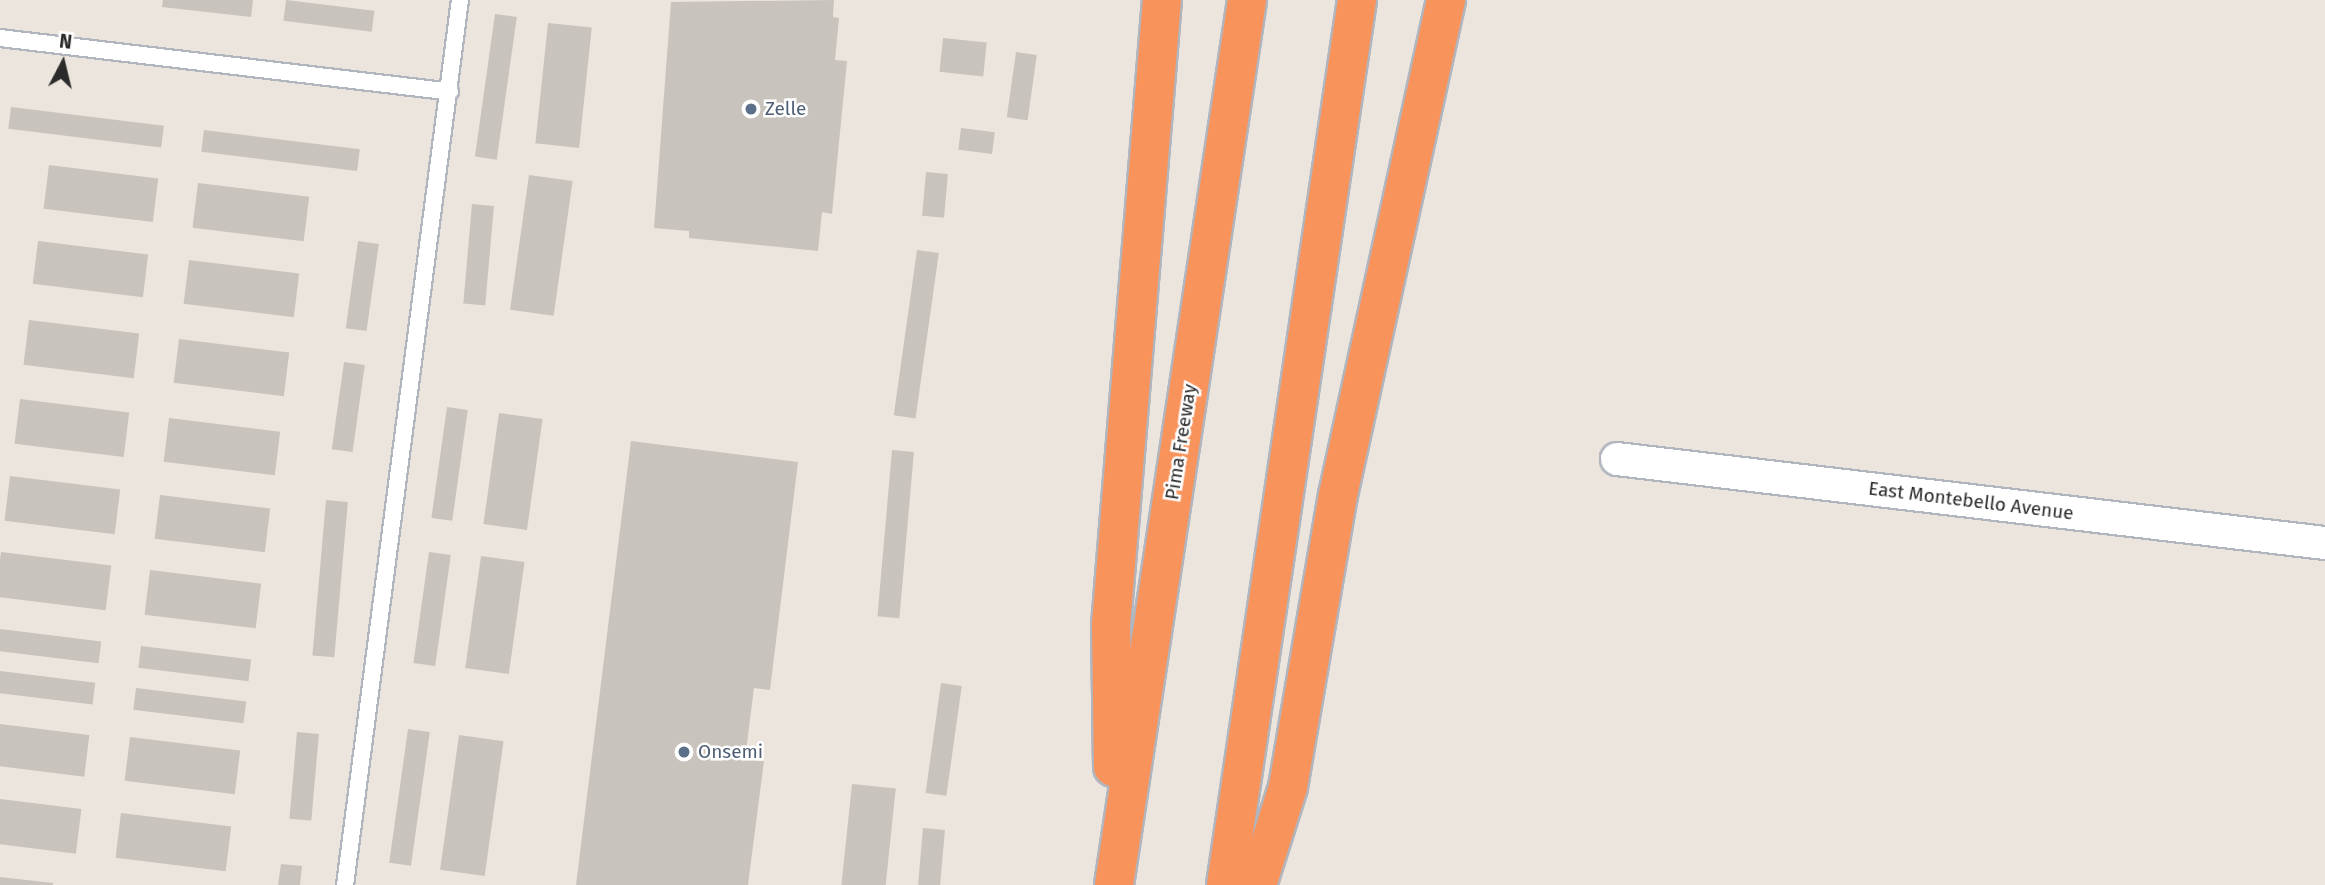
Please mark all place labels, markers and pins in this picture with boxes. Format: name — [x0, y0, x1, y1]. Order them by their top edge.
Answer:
place label: Zelle — [765, 98, 806, 120]
marker: Zelle — [743, 101, 759, 117]
place label: Onsemi — [698, 741, 763, 763]
marker: Onsemi — [676, 744, 692, 760]

